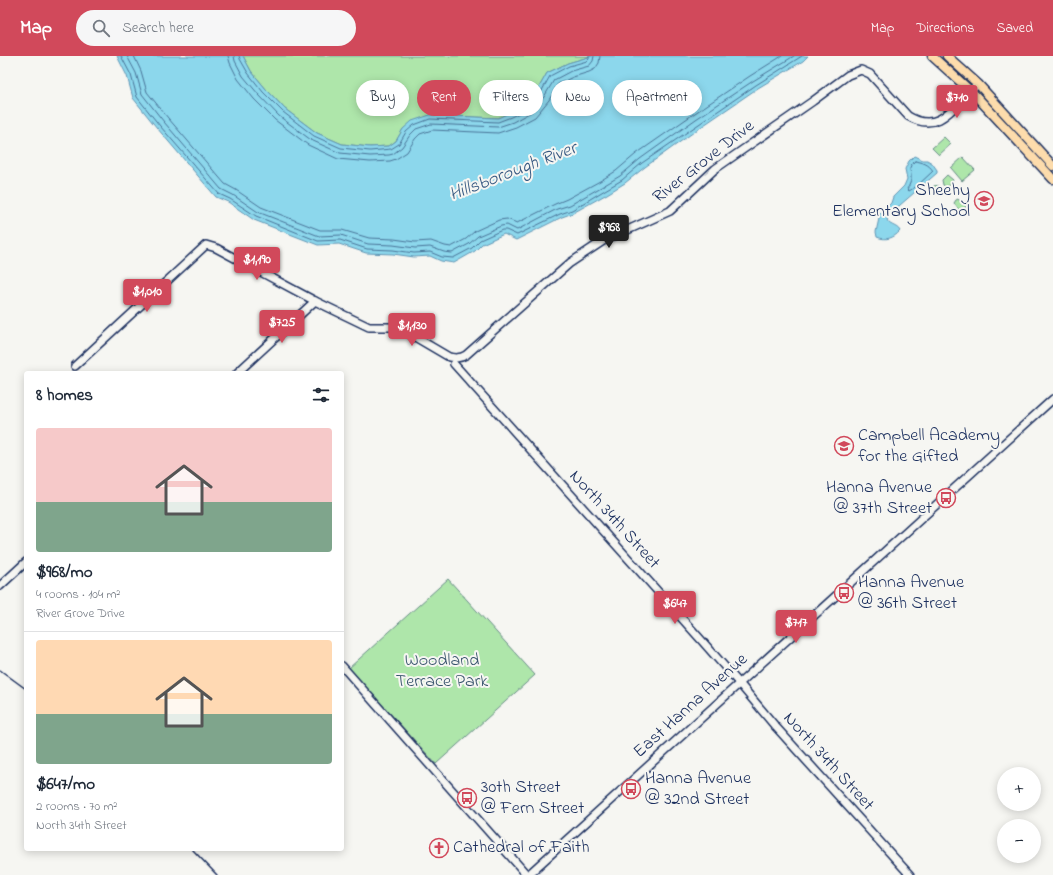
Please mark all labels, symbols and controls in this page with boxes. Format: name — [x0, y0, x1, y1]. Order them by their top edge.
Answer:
search box — [76, 10, 356, 46]
text: Map — [20, 15, 52, 42]
icon: search — [90, 17, 112, 39]
text: Search here — [122, 17, 194, 39]
text: Map — [871, 18, 894, 39]
text: Directions — [916, 18, 974, 39]
text: Saved — [996, 18, 1033, 39]
chip: Buy — [356, 80, 409, 116]
chip: Rent — [417, 80, 471, 116]
chip: Filters — [479, 80, 543, 116]
chip: New — [551, 80, 604, 116]
chip: Apartment — [612, 80, 702, 116]
pin: $710 — [933, 85, 981, 119]
text: $710 — [946, 88, 968, 107]
street label: River Grove Drive — [648, 113, 761, 210]
water label: Hillsborough River — [445, 134, 583, 210]
place label: Sheehy Elementary School — [832, 178, 970, 225]
school or university icon: Sheehy Elementary School — [973, 190, 995, 212]
pin: $968 — [585, 215, 633, 249]
text: $968 — [598, 218, 620, 237]
pin: $1,190 — [224, 247, 290, 281]
text: $1,190 — [243, 250, 271, 269]
pin: $1,010 — [114, 279, 180, 313]
text: $1,010 — [132, 282, 162, 301]
pin: $725 — [258, 310, 306, 344]
text: $725 — [268, 313, 296, 332]
pin: $1,130 — [379, 313, 445, 347]
text: $1,130 — [397, 316, 427, 335]
text: 8 homes — [36, 383, 93, 408]
icon: filters — [310, 384, 332, 406]
place label: Campbell Academy for the Gifted — [858, 423, 1000, 470]
school or university icon: Campbell Academy for the Gifted — [833, 435, 855, 457]
icon: home — [148, 454, 220, 526]
street label: North 34th Street — [562, 465, 666, 575]
place label: Hanna Avenue @ 37th Street — [826, 475, 933, 522]
bus stop icon: Hanna Avenue @ 37th Street — [935, 487, 957, 509]
text: $968/mo — [36, 560, 93, 585]
place label: Hanna Avenue @ 36th Street — [858, 570, 965, 617]
bus stop icon: Hanna Avenue @ 36th Street — [833, 582, 855, 604]
text: 4 rooms · 104 m² — [36, 585, 120, 604]
pin: $647 — [651, 591, 699, 625]
text: $647 — [663, 594, 687, 613]
text: River Grove Drive — [36, 604, 125, 623]
pin: $717 — [772, 610, 820, 644]
text: $717 — [785, 613, 807, 632]
street label: East Hanna Avenue — [628, 647, 755, 765]
park label: Woodland Terrace Park — [396, 648, 488, 695]
icon: home — [148, 666, 220, 738]
street label: North 34th Street — [776, 707, 880, 817]
place label: Hanna Avenue @ 32nd Street — [645, 766, 752, 813]
map controls — [997, 767, 1041, 863]
button: + — [997, 767, 1041, 811]
text: $647/mo — [36, 772, 95, 797]
place label: 30th Street @ Fern Street — [481, 775, 584, 822]
bus stop icon: Hanna Avenue @ 32nd Street — [620, 778, 642, 800]
bus stop icon: 30th Street @ Fern Street — [456, 787, 478, 809]
text: 2 rooms · 70 m² — [36, 797, 117, 816]
text: North 34th Street — [36, 816, 127, 835]
button: − — [997, 819, 1041, 863]
place label: Cathedral of Faith — [453, 835, 590, 861]
church icon: Cathedral of Faith — [428, 837, 450, 859]

